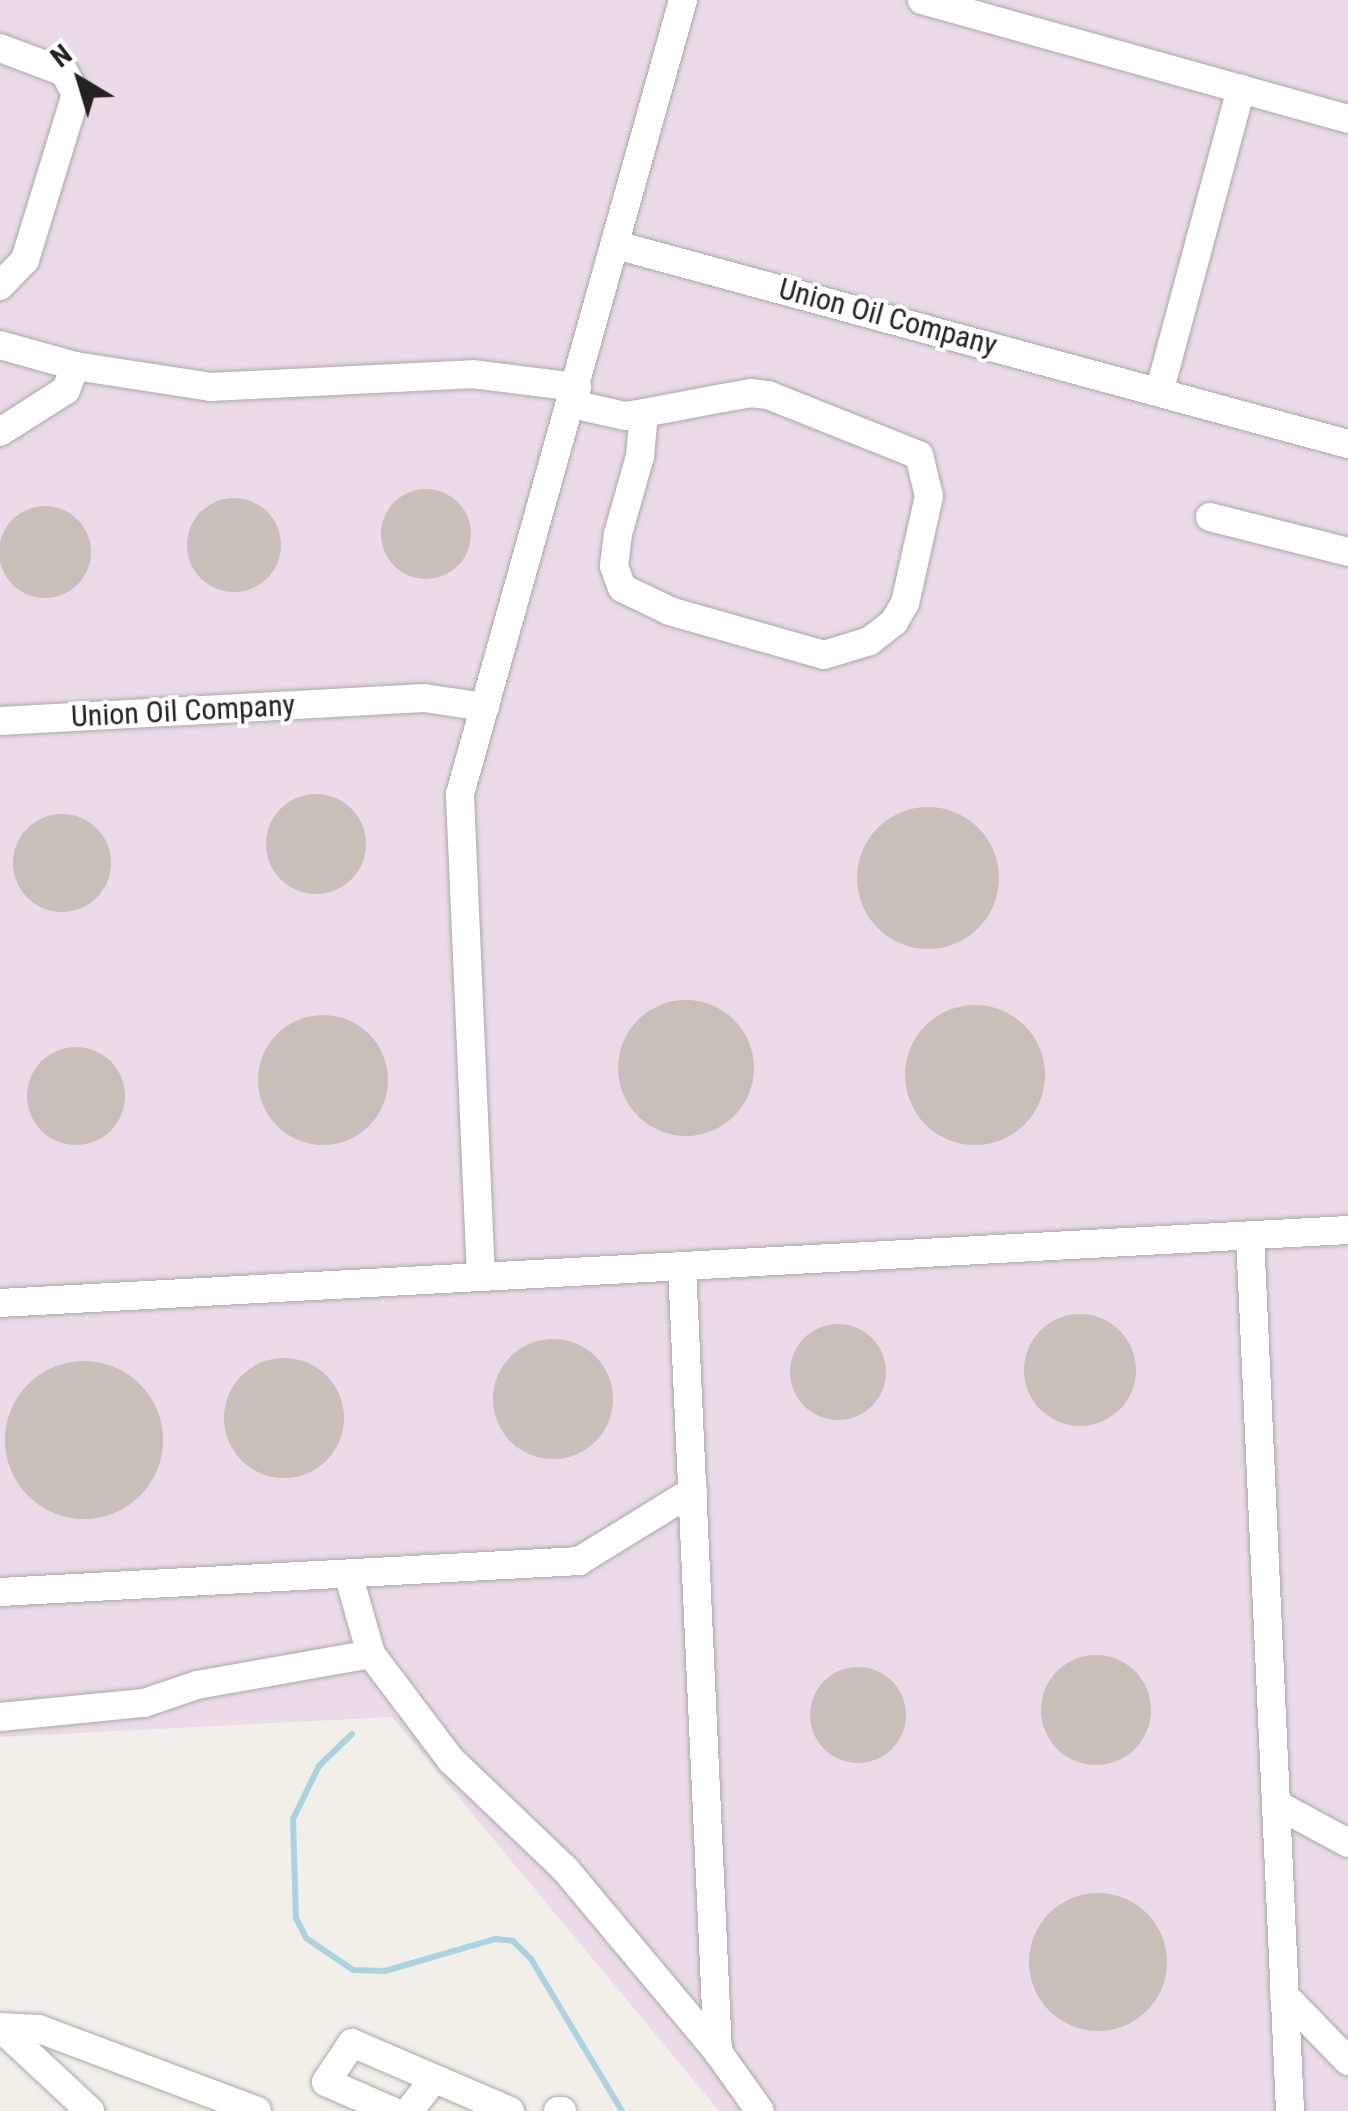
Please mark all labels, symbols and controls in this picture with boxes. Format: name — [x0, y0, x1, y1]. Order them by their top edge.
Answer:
north arrow — [30, 30, 130, 130]
text: N — [44, 38, 78, 74]
street label: Union Oil Company — [775, 271, 1001, 363]
street label: Union Oil Company — [70, 687, 296, 735]

